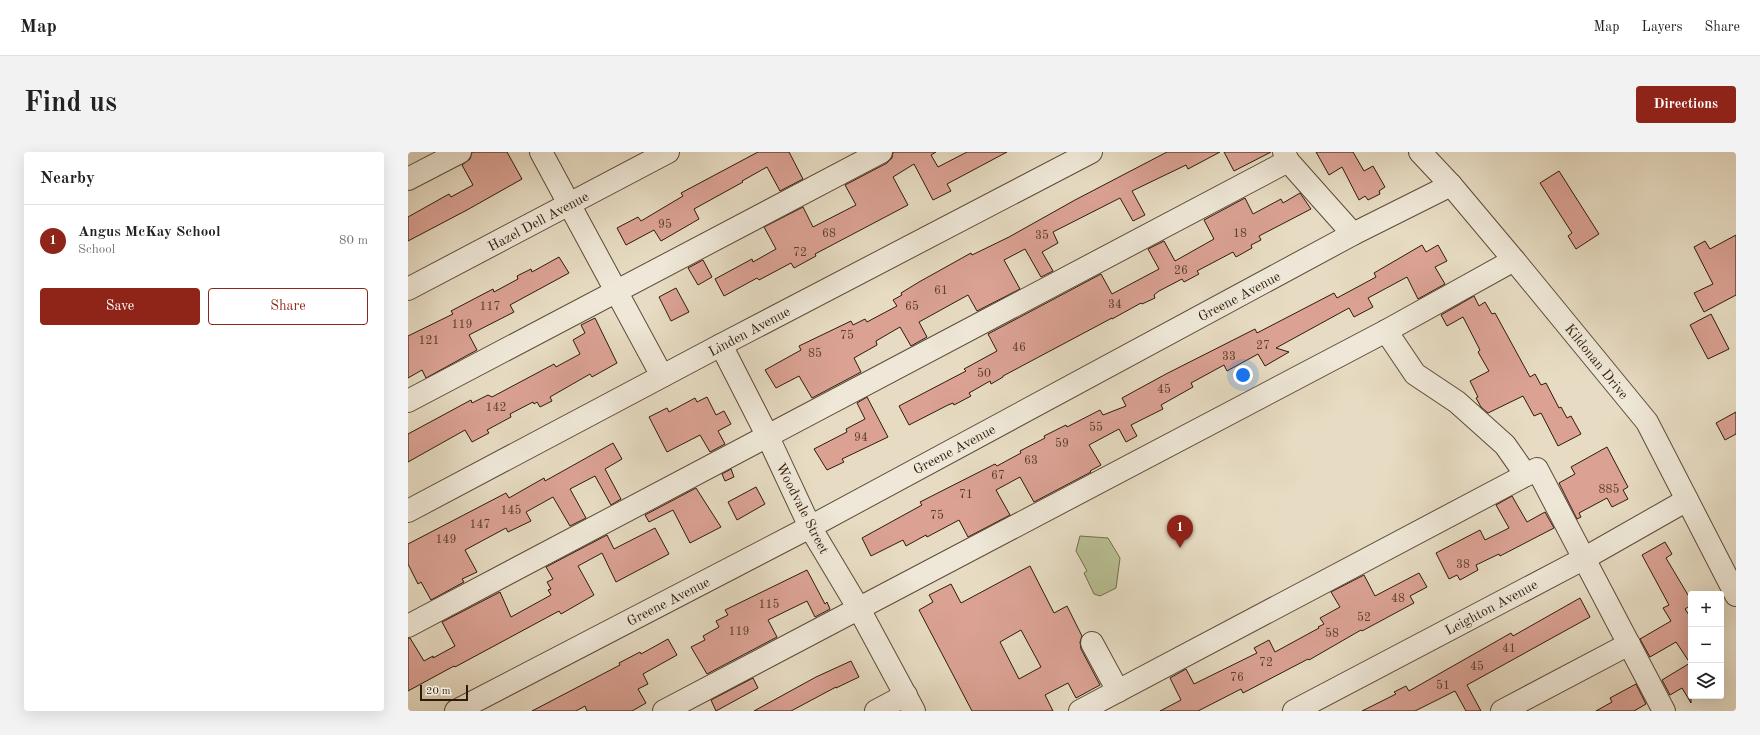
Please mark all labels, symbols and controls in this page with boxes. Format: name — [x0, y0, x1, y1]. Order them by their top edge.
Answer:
text: Map — [20, 18, 57, 37]
text: Map — [1594, 20, 1620, 34]
text: Layers — [1642, 20, 1683, 34]
text: Share — [1705, 20, 1740, 34]
button: Directions — [1636, 86, 1736, 123]
text: Find us — [24, 90, 117, 118]
text: Nearby — [40, 170, 95, 187]
street label: Hazel Dell Avenue — [486, 190, 591, 254]
house number: 95 — [658, 218, 672, 231]
text: Angus McKay School — [78, 225, 221, 240]
house number: 68 — [822, 228, 836, 240]
house number: 18 — [1233, 228, 1247, 240]
house number: 35 — [1035, 229, 1049, 242]
text: 1 — [49, 234, 57, 247]
text: 80 m — [339, 234, 368, 247]
text: School — [78, 243, 115, 256]
house number: 72 — [793, 247, 807, 259]
house number: 26 — [1174, 265, 1188, 277]
street label: Greene Avenue — [1196, 269, 1283, 324]
house number: 61 — [934, 285, 948, 297]
button: Save — [40, 288, 200, 325]
button: Share — [208, 288, 368, 325]
house number: 34 — [1108, 299, 1122, 311]
house number: 65 — [905, 300, 919, 313]
house number: 117 — [480, 301, 500, 313]
street label: Linden Avenue — [706, 304, 793, 359]
house number: 119 — [452, 319, 472, 331]
street label: Kildonan Drive — [1562, 321, 1631, 402]
house number: 75 — [840, 329, 854, 342]
house number: 121 — [419, 335, 439, 347]
house number: 27 — [1256, 340, 1270, 352]
house number: 46 — [1012, 342, 1026, 354]
house number: 85 — [808, 347, 822, 360]
house number: 33 — [1222, 351, 1236, 363]
your location — [1233, 365, 1253, 385]
house number: 50 — [977, 367, 991, 380]
house number: 45 — [1157, 383, 1171, 396]
house number: 142 — [486, 402, 506, 414]
house number: 55 — [1089, 421, 1103, 434]
street label: Greene Avenue — [911, 422, 998, 477]
house number: 94 — [854, 432, 868, 444]
house number: 59 — [1055, 437, 1069, 450]
house number: 63 — [1024, 455, 1038, 467]
street label: Woodvale Street — [773, 461, 831, 556]
house number: 67 — [991, 470, 1005, 482]
house number: 885 — [1599, 483, 1619, 496]
house number: 71 — [959, 489, 973, 501]
house number: 145 — [501, 504, 521, 517]
house number: 75 — [930, 509, 944, 522]
pin: 1 — [1167, 515, 1193, 548]
house number: 147 — [470, 519, 490, 531]
house number: 149 — [436, 534, 456, 546]
house number: 38 — [1456, 559, 1470, 571]
street label: Greene Avenue — [625, 575, 712, 629]
street label: Leighton Avenue — [1443, 578, 1540, 638]
map controls — [1688, 591, 1724, 699]
button: + — [1688, 591, 1724, 627]
house number: 48 — [1391, 593, 1405, 605]
house number: 115 — [759, 598, 779, 611]
house number: 52 — [1357, 611, 1371, 624]
house number: 119 — [729, 626, 749, 638]
house number: 58 — [1325, 627, 1339, 640]
button: − — [1688, 627, 1724, 663]
house number: 41 — [1502, 643, 1516, 655]
house number: 72 — [1259, 657, 1273, 669]
house number: 45 — [1470, 660, 1484, 673]
button: layers — [1688, 663, 1724, 699]
house number: 76 — [1230, 672, 1244, 684]
house number: 51 — [1436, 679, 1450, 692]
scale bar — [420, 683, 468, 702]
text: 20 m — [426, 686, 451, 697]

